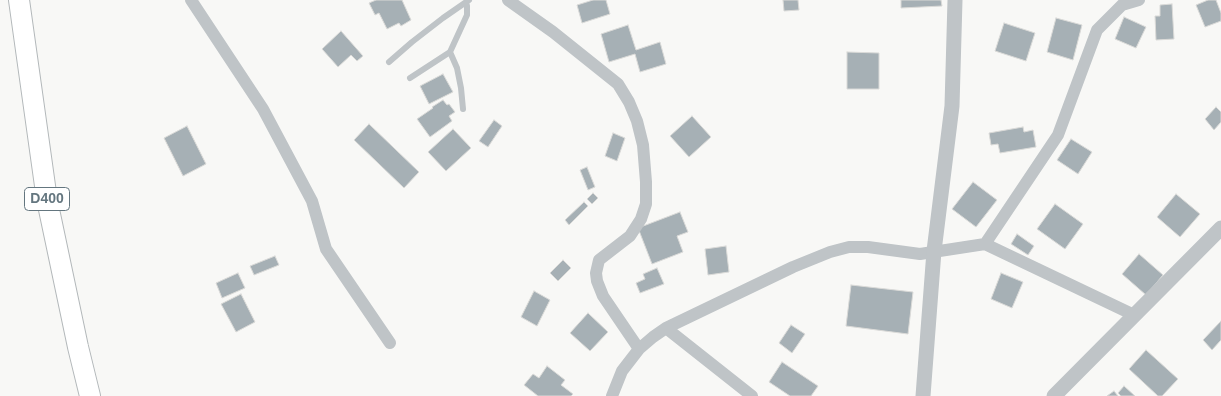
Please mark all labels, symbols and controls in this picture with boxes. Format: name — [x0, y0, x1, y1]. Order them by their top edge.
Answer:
road number: D400 — [24, 188, 70, 210]

